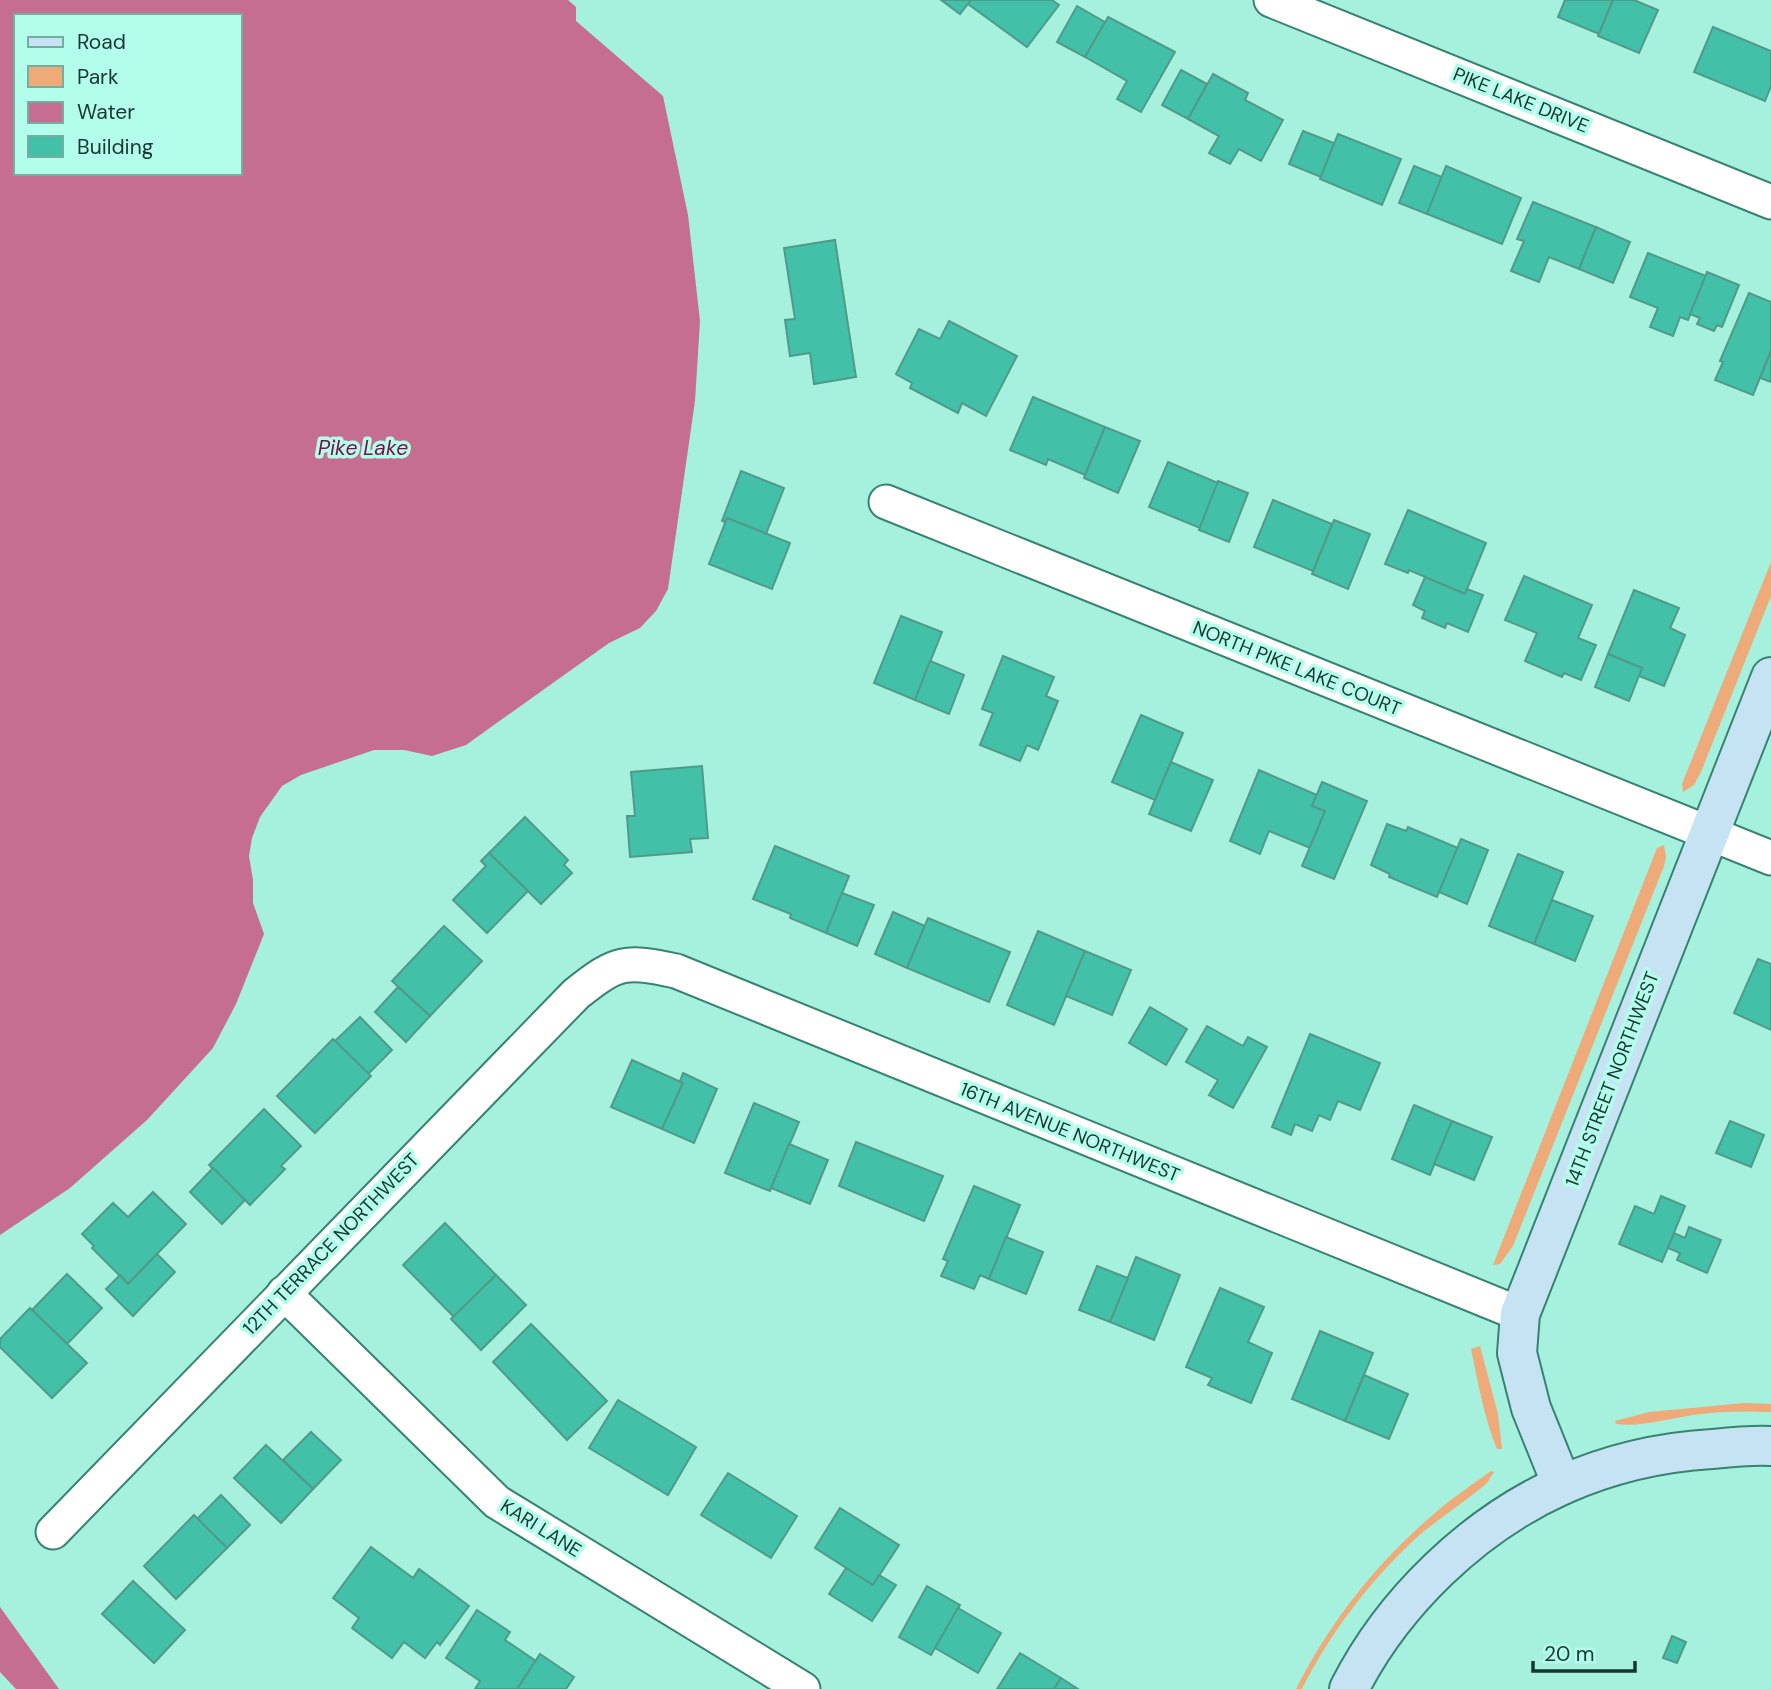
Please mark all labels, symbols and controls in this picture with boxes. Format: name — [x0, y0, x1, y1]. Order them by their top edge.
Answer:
legend — [14, 14, 242, 175]
text: Road — [77, 28, 126, 56]
street label: PIKE LAKE DRIVE — [1450, 61, 1592, 139]
text: Park — [77, 63, 119, 91]
text: Water — [77, 98, 135, 126]
text: Building — [77, 133, 154, 161]
water label: Pike Lake — [318, 434, 408, 462]
street label: NORTH PIKE LAKE COURT — [1189, 615, 1405, 721]
street label: 14TH STREET NORTHWEST — [1559, 968, 1665, 1190]
street label: 16TH AVENUE NORTHWEST — [957, 1076, 1184, 1188]
street label: 12TH TERRACE NORTHWEST — [237, 1147, 425, 1340]
street label: KARI LANE — [496, 1493, 586, 1563]
scale bar — [1533, 1630, 1634, 1674]
text: 20 m — [1544, 1640, 1595, 1668]

